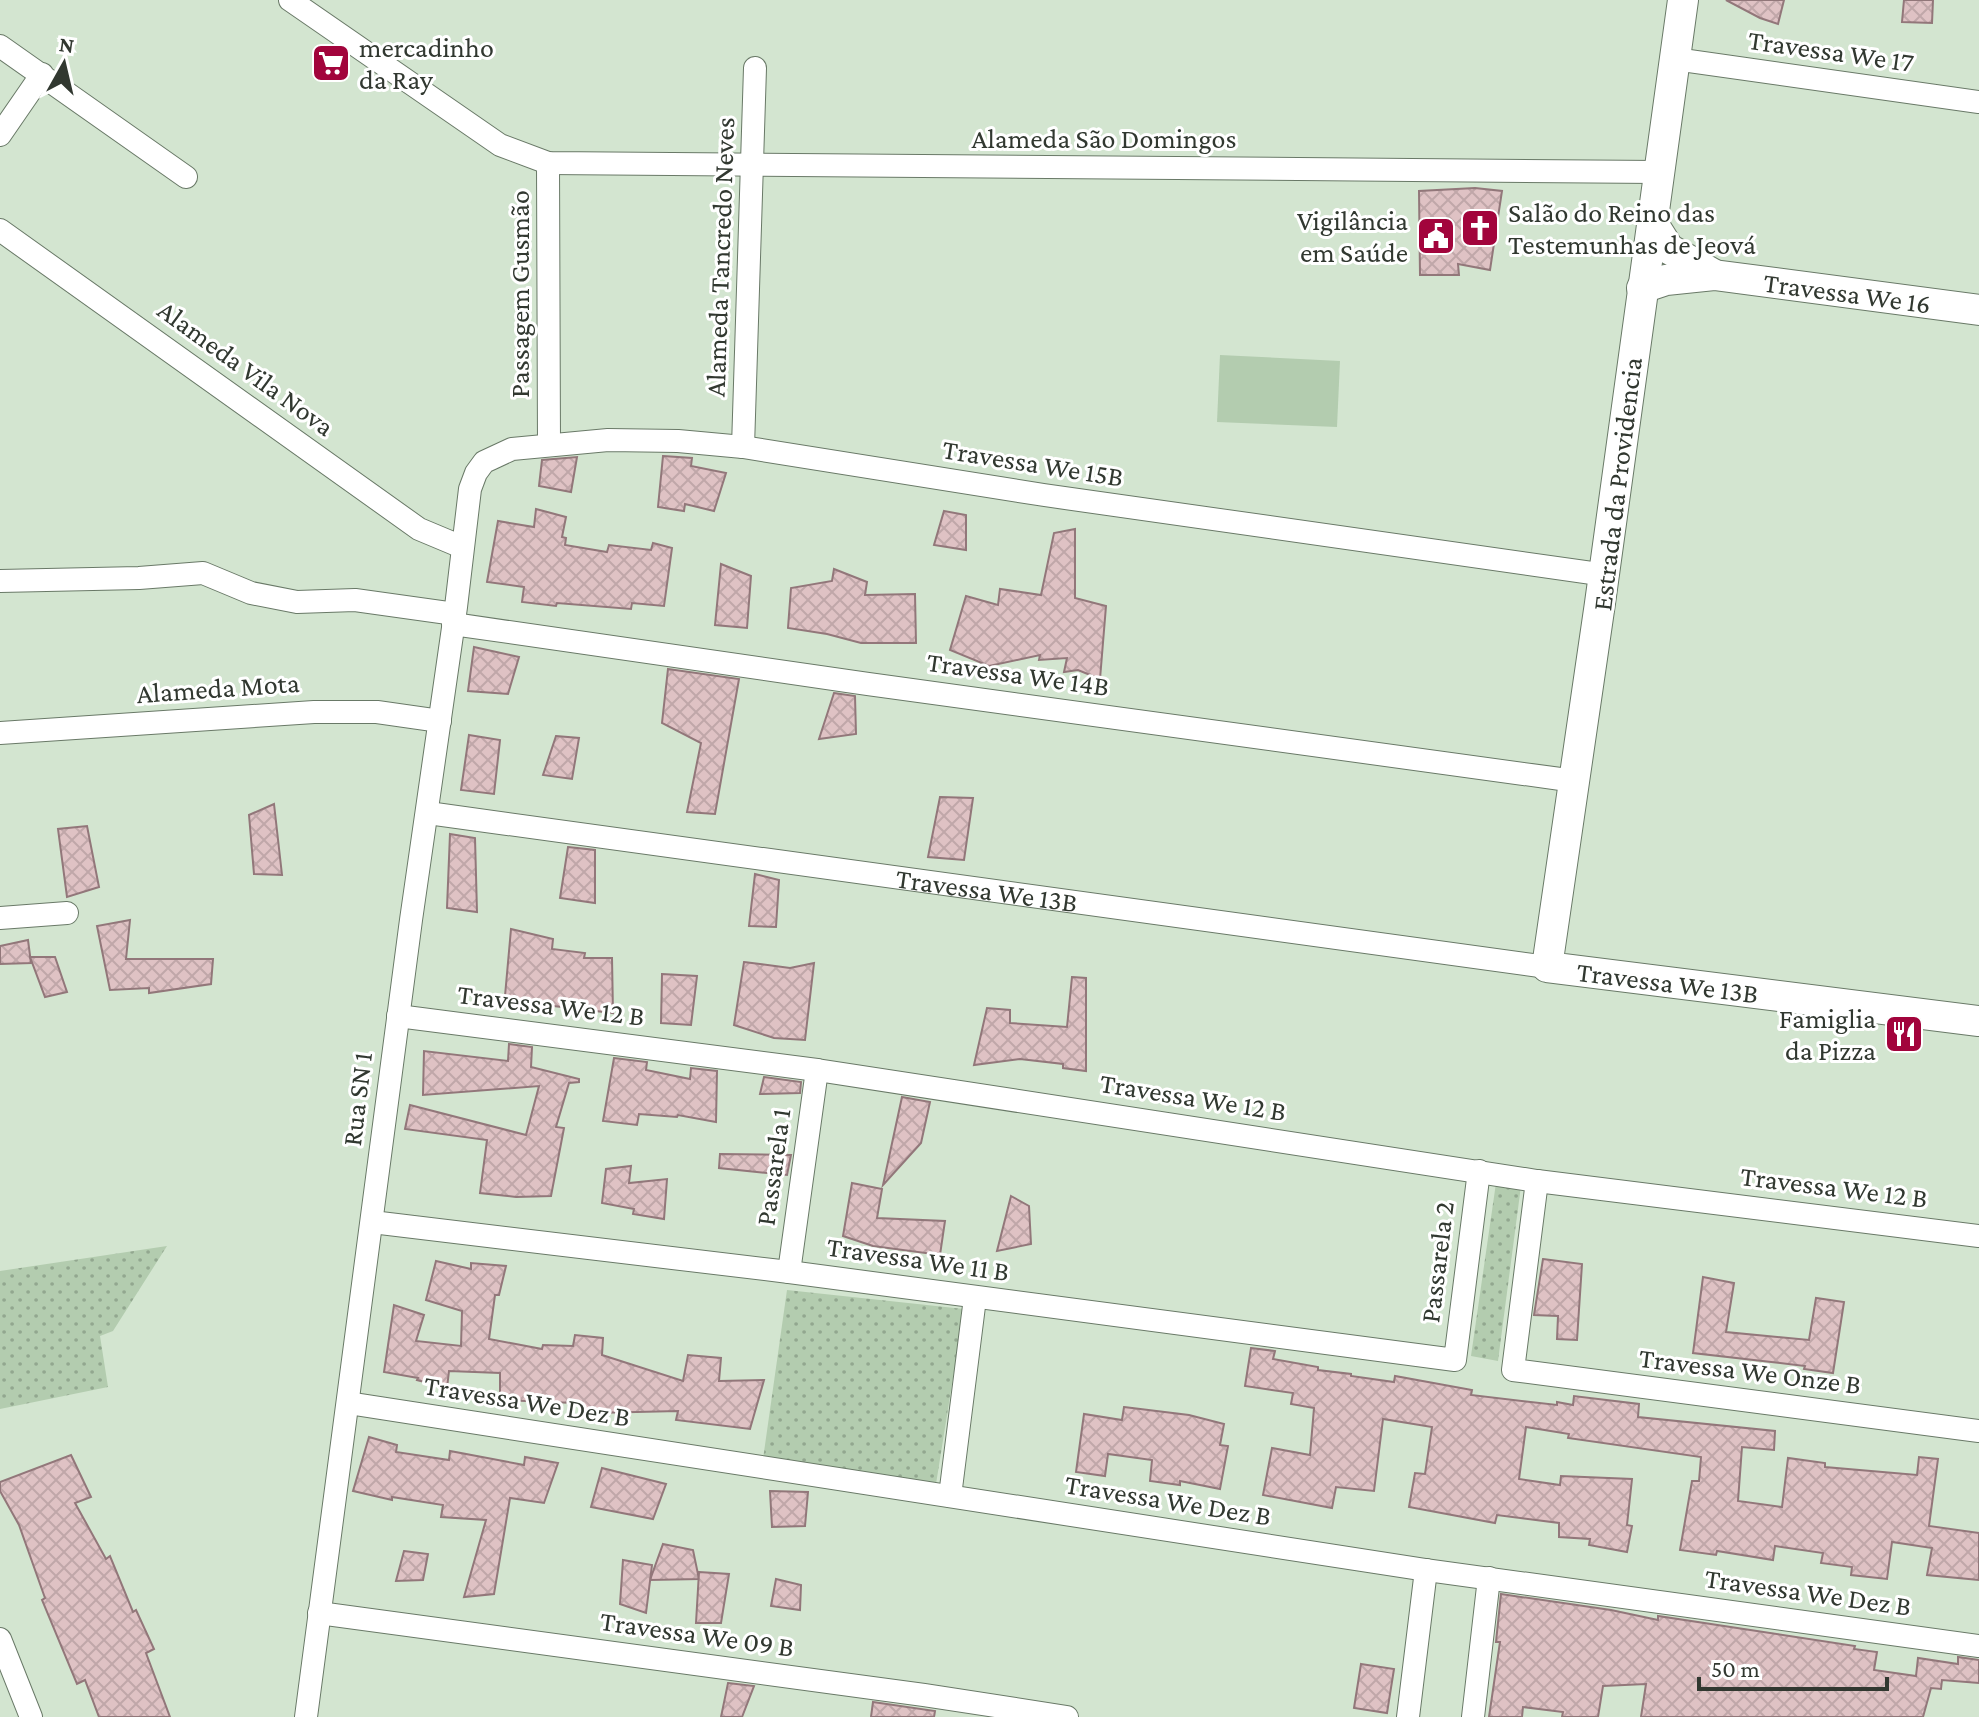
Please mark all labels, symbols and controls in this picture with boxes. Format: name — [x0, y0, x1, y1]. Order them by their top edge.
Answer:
north arrow — [24, 24, 104, 104]
street label: Travessa We 17 — [1746, 24, 1916, 78]
text: N — [58, 31, 76, 58]
place label: mercadinho da Ray — [359, 32, 494, 95]
supermarket icon: mercadinho da Ray — [310, 42, 352, 84]
street label: Alameda Tancredo Neves — [700, 117, 740, 397]
street label: Alameda São Domingos — [972, 123, 1236, 154]
street label: Passagem Gusmão — [504, 190, 535, 398]
place label: Salão do Reino das Testemunhas de Jeová — [1508, 197, 1756, 260]
place label: Vigilância em Saúde — [1297, 205, 1408, 268]
church icon: Salão do Reino das Testemunhas de Jeová — [1459, 207, 1501, 249]
public building icon: Vigilância em Saúde — [1415, 215, 1457, 257]
street label: Travessa We 16 — [1762, 266, 1933, 319]
street label: Alameda Vila Nova — [152, 294, 340, 442]
street label: Estrada da Providencia — [1586, 355, 1648, 613]
street label: Travessa We 15B — [940, 433, 1126, 493]
street label: Travessa We 14B — [925, 646, 1111, 702]
street label: Alameda Mota — [136, 667, 301, 709]
street label: Travessa We 13B — [894, 862, 1079, 918]
street label: Travessa We 13B — [1575, 955, 1760, 1009]
street label: Travessa We 12 B — [456, 978, 646, 1032]
place label: Famiglia da Pizza — [1779, 1003, 1876, 1066]
restaurant icon: Famiglia da Pizza — [1883, 1013, 1925, 1055]
street label: Rua SN 1 — [336, 1050, 378, 1148]
street label: Travessa We 12 B — [1098, 1067, 1288, 1127]
street label: Passarela 1 — [749, 1106, 797, 1228]
street label: Travessa We 12 B — [1739, 1160, 1929, 1214]
street label: Passarela 2 — [1414, 1200, 1460, 1324]
street label: Travessa We 11 B — [825, 1231, 1011, 1287]
street label: Travessa We Onze B — [1637, 1342, 1863, 1400]
street label: Travessa We Dez B — [422, 1369, 632, 1433]
street label: Travessa We Dez B — [1063, 1468, 1273, 1532]
street label: Travessa We Dez B — [1703, 1562, 1913, 1622]
street label: Travessa We 09 B — [598, 1605, 796, 1663]
scale bar — [1699, 1641, 1887, 1691]
text: 50 m — [1711, 1655, 1760, 1682]

